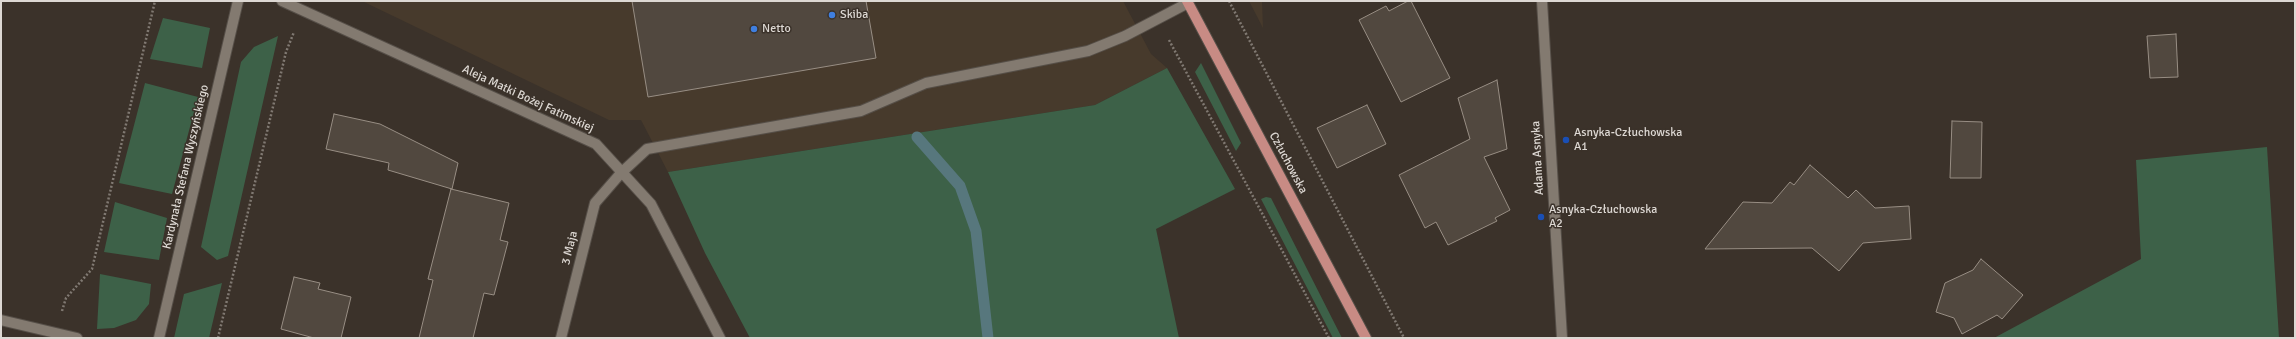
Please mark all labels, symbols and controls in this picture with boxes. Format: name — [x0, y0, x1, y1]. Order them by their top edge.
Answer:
place label: Skiba — [840, 8, 868, 22]
marker: Skiba — [827, 10, 837, 20]
place label: Netto — [762, 22, 791, 36]
marker: Netto — [749, 24, 759, 34]
street label: Aleja Matki Bożej Fatimskiej — [460, 62, 596, 136]
street label: Kardynała Stefana Wyszyńskiego — [160, 83, 212, 251]
street label: Adama Asnyka — [1529, 120, 1547, 196]
place label: Asnyka-Człuchowska A1 — [1574, 126, 1682, 154]
street label: Człuchowska — [1266, 130, 1310, 196]
marker: Asnyka-Człuchowska A1 — [1561, 135, 1571, 145]
place label: Asnyka-Człuchowska A2 — [1549, 203, 1657, 231]
marker: Asnyka-Człuchowska A2 — [1536, 212, 1546, 222]
street label: 3 Maja — [559, 230, 581, 266]

